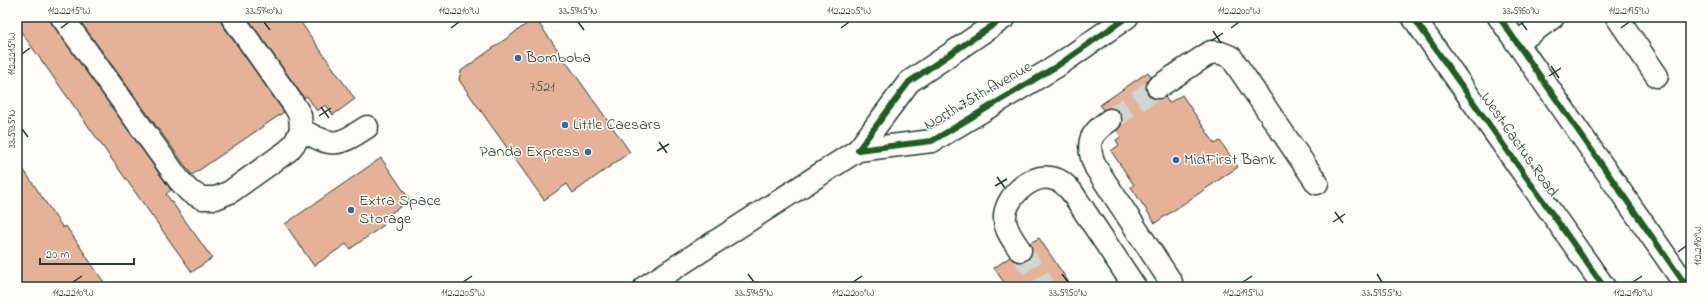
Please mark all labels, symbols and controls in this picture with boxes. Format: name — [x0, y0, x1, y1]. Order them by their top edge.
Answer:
text: 112.2215°W — [48, 4, 91, 19]
text: 33.5940°N — [246, 4, 283, 19]
text: 112.2210°W — [438, 4, 480, 19]
text: 33.5945°N — [559, 4, 597, 19]
text: 112.2205°W — [827, 4, 871, 19]
text: 112.2200°W — [1218, 4, 1260, 19]
text: 33.5960°N — [1502, 4, 1540, 19]
text: 112.2195°W — [1609, 4, 1650, 19]
text: 112.2215°W — [5, 32, 20, 75]
place label: Bomboba — [525, 46, 591, 70]
marker: Bomboba — [513, 53, 523, 63]
street label: North 75th Avenue — [919, 55, 1037, 137]
house number: 7521 — [529, 77, 555, 98]
street label: West Cactus Road — [1474, 88, 1564, 202]
text: 33.5935°N — [5, 110, 20, 148]
place label: Little Caesars — [573, 113, 661, 137]
marker: Little Caesars — [560, 120, 570, 130]
place label: Panda Express — [480, 140, 580, 164]
marker: Panda Express — [583, 147, 593, 157]
place label: MidFirst Bank — [1184, 148, 1277, 172]
marker: MidFirst Bank — [1171, 155, 1181, 165]
place label: Extra Space Storage — [359, 189, 442, 231]
marker: Extra Space Storage — [346, 205, 356, 215]
text: 112.2190°W — [1691, 226, 1706, 266]
scale bar — [40, 240, 134, 266]
text: 20 m — [46, 246, 69, 264]
text: 112.2210°W — [52, 286, 94, 301]
text: 112.2205°W — [441, 286, 485, 301]
text: 33.5945°N — [735, 286, 773, 301]
text: 112.2200°W — [832, 286, 874, 301]
text: 33.5950°N — [1049, 286, 1088, 301]
text: 112.2195°W — [1223, 286, 1264, 301]
text: 33.5955°N — [1362, 286, 1402, 301]
text: 112.2190°W — [1613, 286, 1653, 301]

